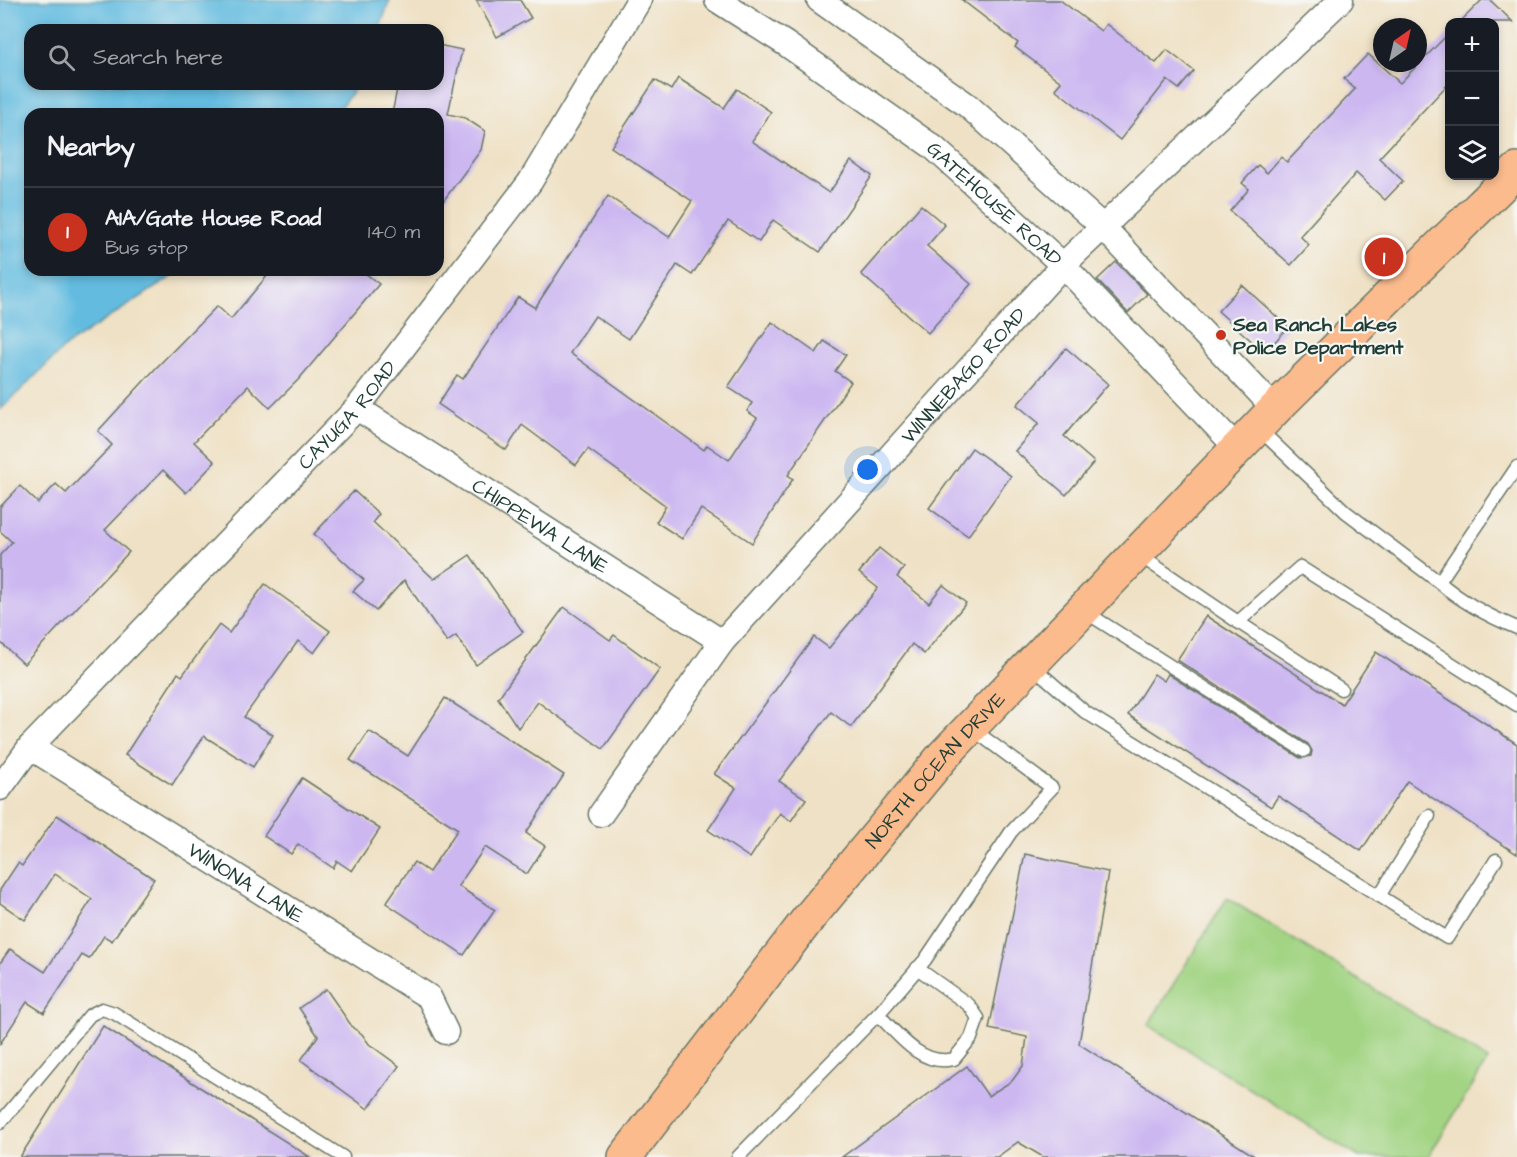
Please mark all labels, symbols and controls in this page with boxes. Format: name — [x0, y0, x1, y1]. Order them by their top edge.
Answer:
north arrow — [1373, 18, 1427, 72]
map controls — [1445, 18, 1499, 180]
button: + — [1445, 18, 1499, 72]
search box — [24, 24, 444, 90]
icon: search — [45, 41, 78, 74]
text: Search here — [93, 42, 223, 73]
button: − — [1445, 72, 1499, 126]
button: layers — [1445, 126, 1499, 180]
text: Nearby — [48, 129, 135, 165]
street label: GATEHOUSE ROAD — [920, 135, 1068, 273]
text: A1A/Gate House Road — [105, 203, 321, 234]
text: 1 — [66, 218, 69, 246]
text: 140 m — [368, 218, 420, 246]
text: Bus stop — [105, 234, 188, 262]
pin: 1 — [1364, 234, 1404, 280]
street label: WINNEBAGO ROAD — [895, 302, 1033, 450]
place label: Sea Ranch Lakes Police Department — [1232, 311, 1404, 362]
marker: Sea Ranch Lakes Police Department — [1214, 328, 1228, 342]
street label: CAYUGA ROAD — [292, 355, 403, 476]
your location — [853, 455, 882, 484]
street label: CHIPPEWA LANE — [466, 472, 614, 581]
street label: NORTH OCEAN DRIVE — [859, 686, 1012, 855]
street label: WINONA LANE — [182, 836, 309, 930]

